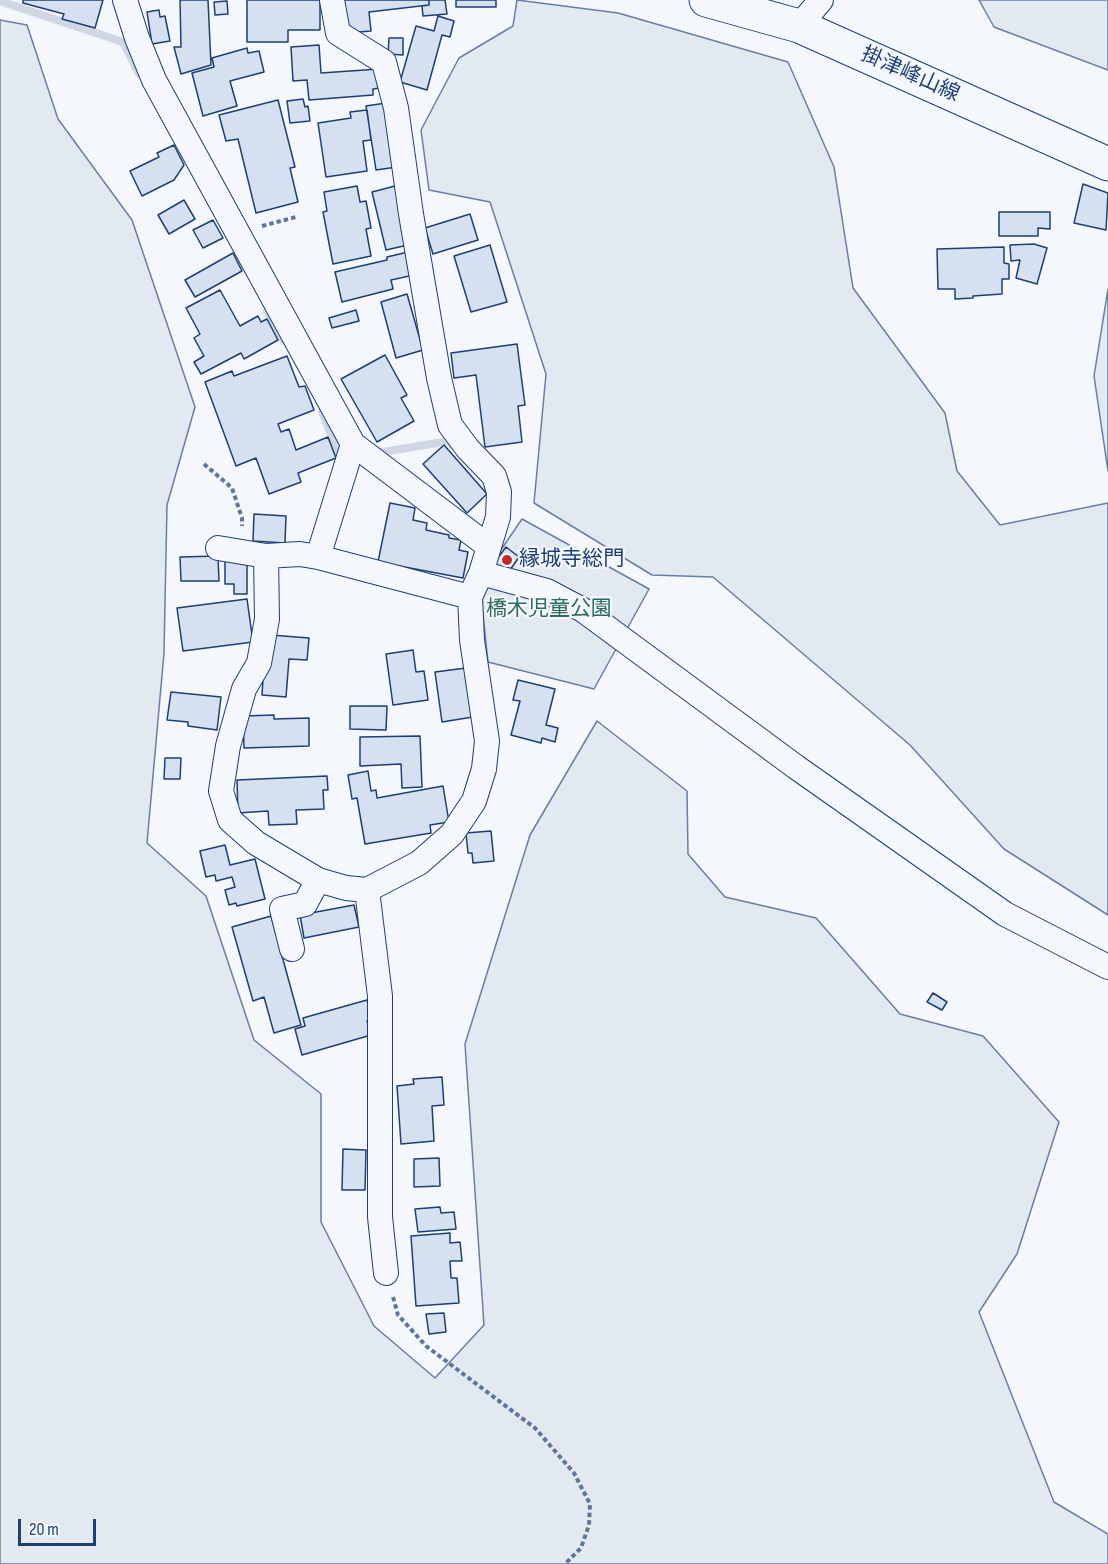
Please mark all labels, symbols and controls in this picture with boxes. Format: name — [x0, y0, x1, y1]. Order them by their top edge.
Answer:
street label: 掛津峰山線 — [857, 42, 963, 108]
place label: 縁城寺総門 — [519, 547, 624, 573]
marker: 縁城寺総門 — [500, 553, 514, 567]
park label: 橋木児童公園 — [486, 597, 612, 623]
scale bar — [21, 1507, 99, 1545]
text: 20 m — [29, 1519, 59, 1540]

